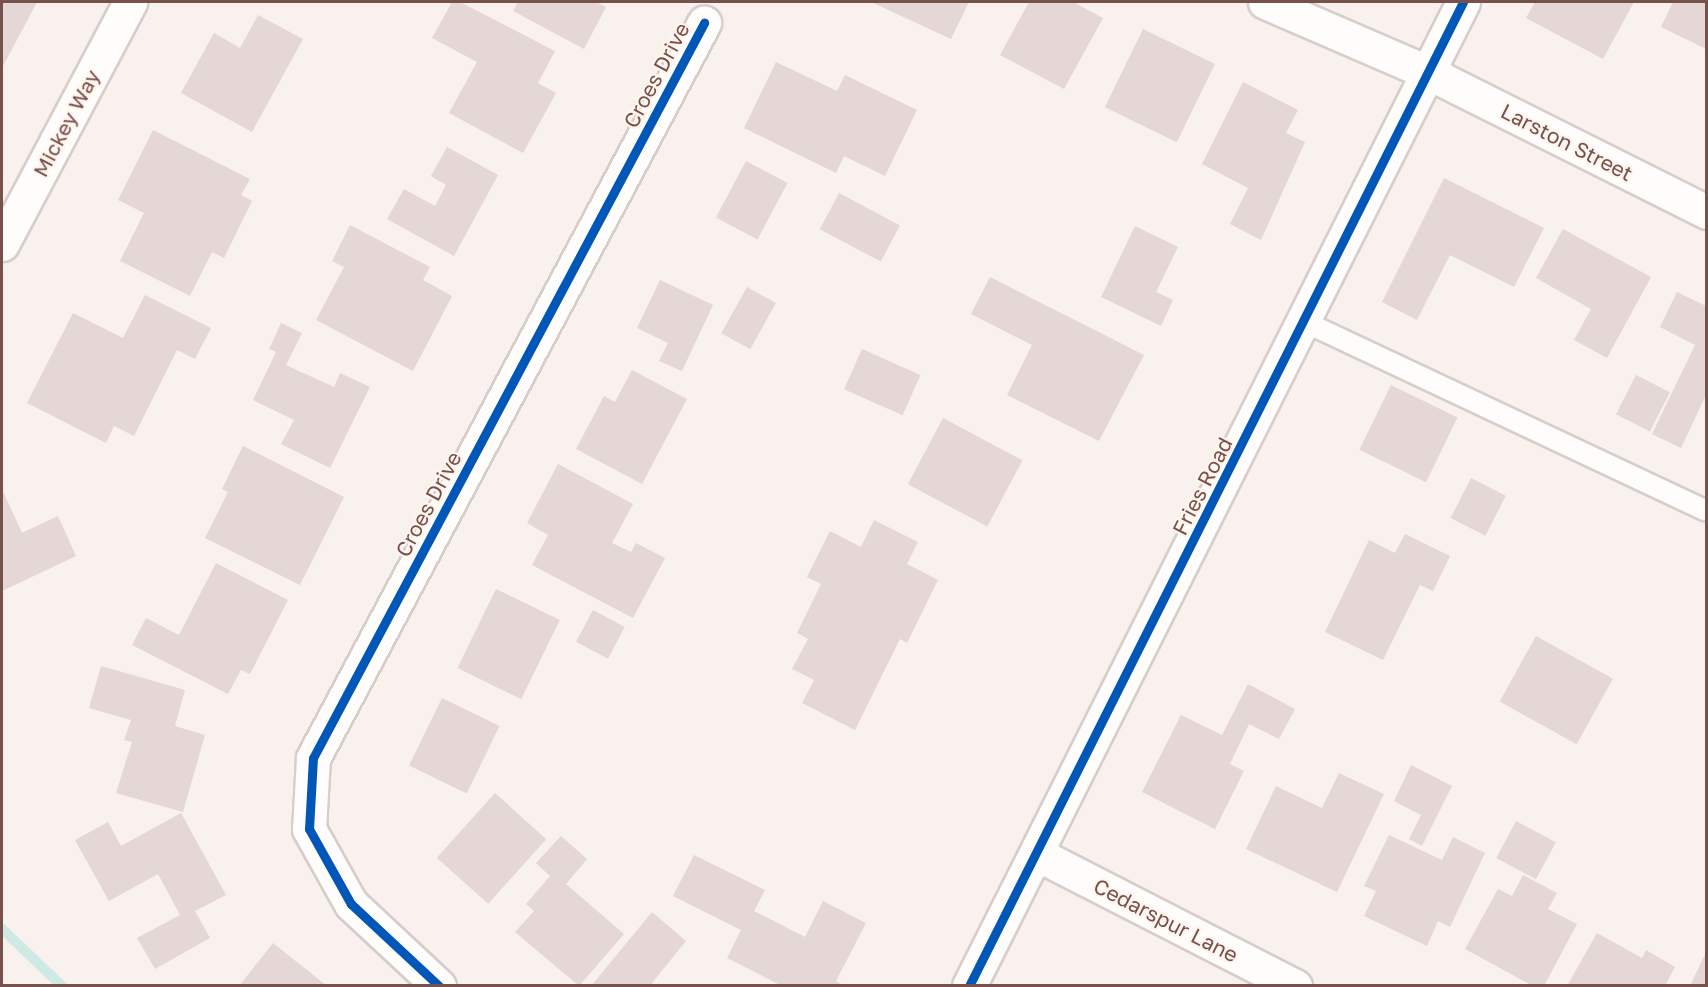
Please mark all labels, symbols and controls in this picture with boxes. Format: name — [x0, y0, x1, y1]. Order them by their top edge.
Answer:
street label: Croes Drive — [618, 18, 694, 132]
street label: Mickey Way — [27, 65, 105, 181]
street label: Larston Street — [1497, 98, 1637, 186]
street label: Fries Road — [1167, 433, 1237, 539]
street label: Croes Drive — [390, 447, 466, 561]
street label: Cedarspur Lane — [1090, 873, 1242, 967]

